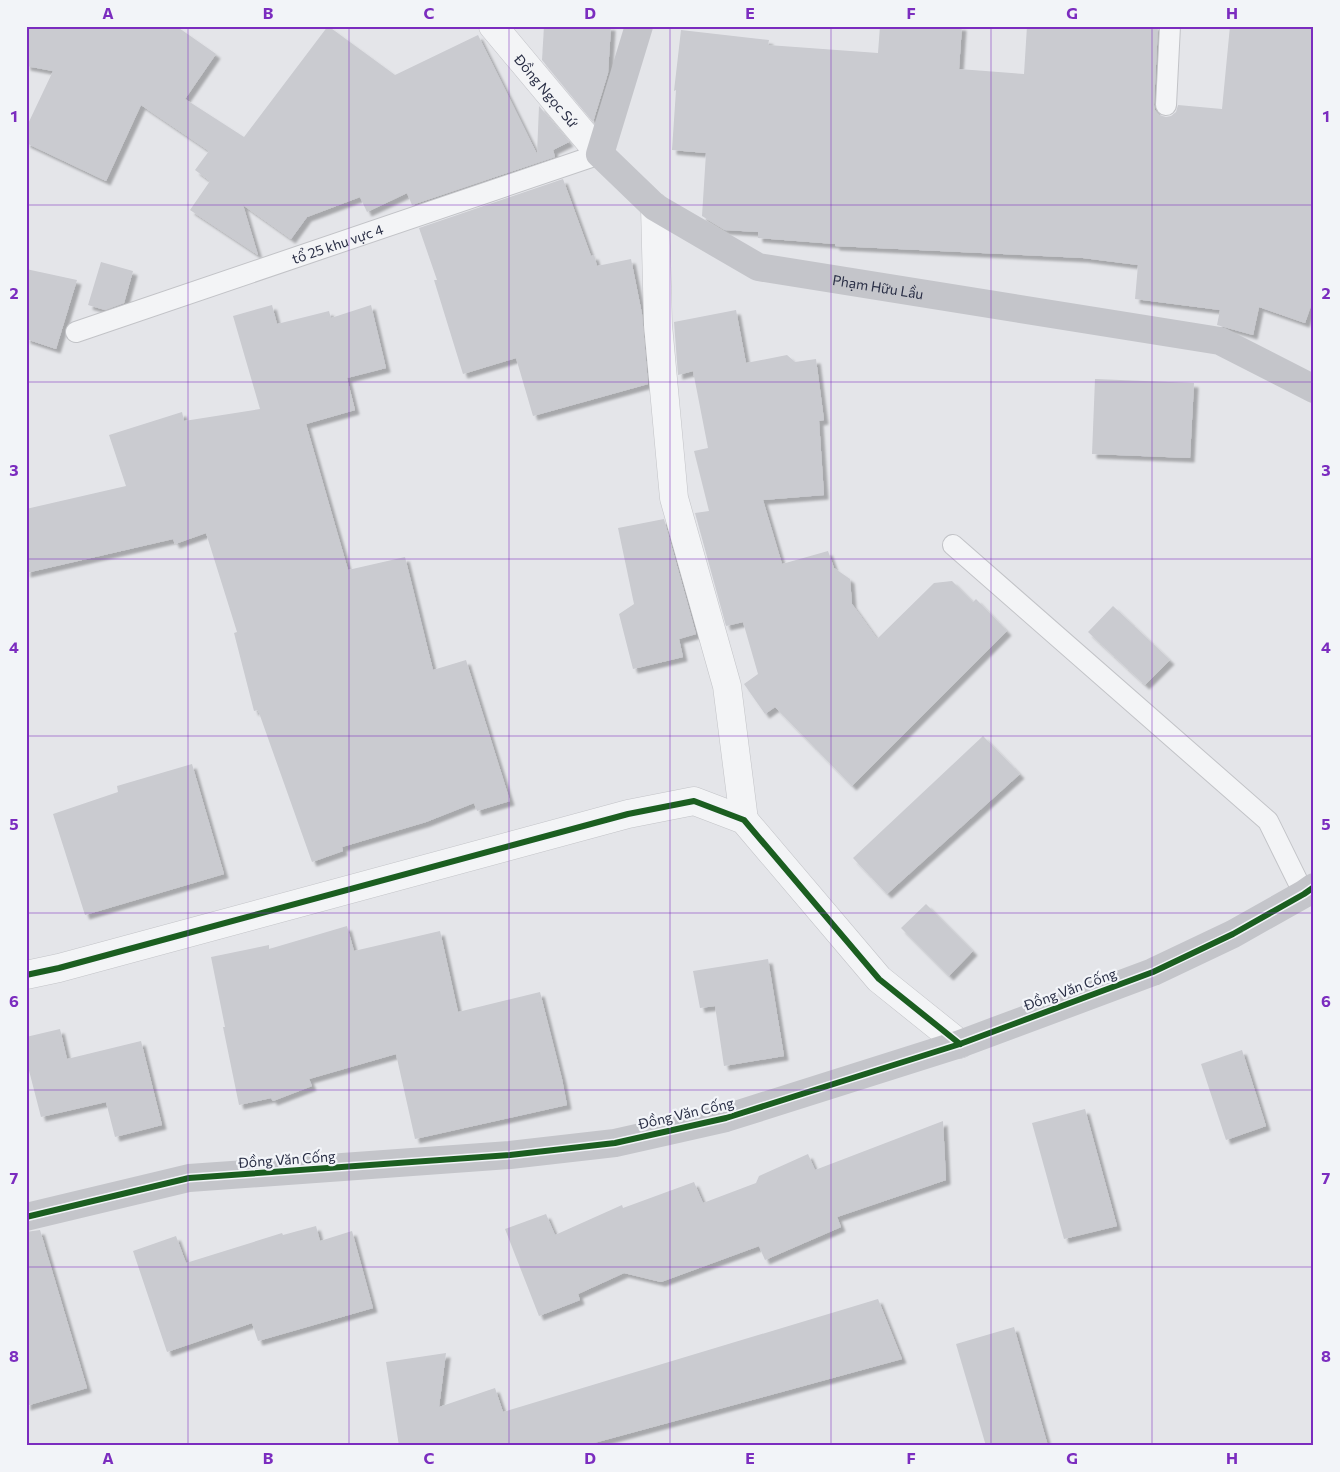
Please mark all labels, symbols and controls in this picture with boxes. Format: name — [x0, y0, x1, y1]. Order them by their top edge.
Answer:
text: A — [102, 3, 114, 22]
text: B — [263, 3, 274, 22]
text: C — [424, 3, 435, 22]
text: D — [584, 3, 596, 22]
text: E — [745, 3, 755, 22]
text: F — [906, 3, 916, 22]
text: G — [1066, 3, 1078, 22]
text: H — [1226, 3, 1238, 22]
street label: Đồng Ngọc Sứ — [511, 50, 582, 131]
text: 1 — [10, 106, 18, 125]
text: 1 — [1322, 106, 1330, 125]
street label: tổ 25 khu vực 4 — [289, 220, 386, 267]
street label: Phạm Hữu Lầu — [831, 271, 925, 302]
text: 2 — [9, 283, 19, 302]
text: 2 — [1321, 283, 1331, 302]
text: 3 — [9, 460, 19, 479]
text: 3 — [1321, 460, 1331, 479]
text: 4 — [9, 637, 19, 656]
text: 4 — [1321, 637, 1331, 656]
text: 5 — [9, 814, 19, 833]
text: 5 — [1321, 814, 1331, 833]
street label: Đồng Văn Cống — [1020, 964, 1119, 1014]
text: 6 — [9, 991, 19, 1010]
text: 6 — [1321, 991, 1331, 1010]
street label: Đồng Văn Cống — [636, 1094, 736, 1132]
street label: Đồng Văn Cống — [237, 1147, 337, 1171]
text: 7 — [10, 1168, 19, 1187]
text: 7 — [1322, 1168, 1331, 1187]
text: 8 — [9, 1346, 19, 1365]
text: 8 — [1321, 1346, 1331, 1365]
text: A — [102, 1448, 114, 1467]
text: B — [263, 1448, 274, 1467]
text: C — [424, 1448, 435, 1467]
text: D — [584, 1448, 596, 1467]
text: E — [745, 1448, 755, 1467]
text: F — [906, 1448, 916, 1467]
text: G — [1066, 1448, 1078, 1467]
text: H — [1226, 1448, 1238, 1467]

